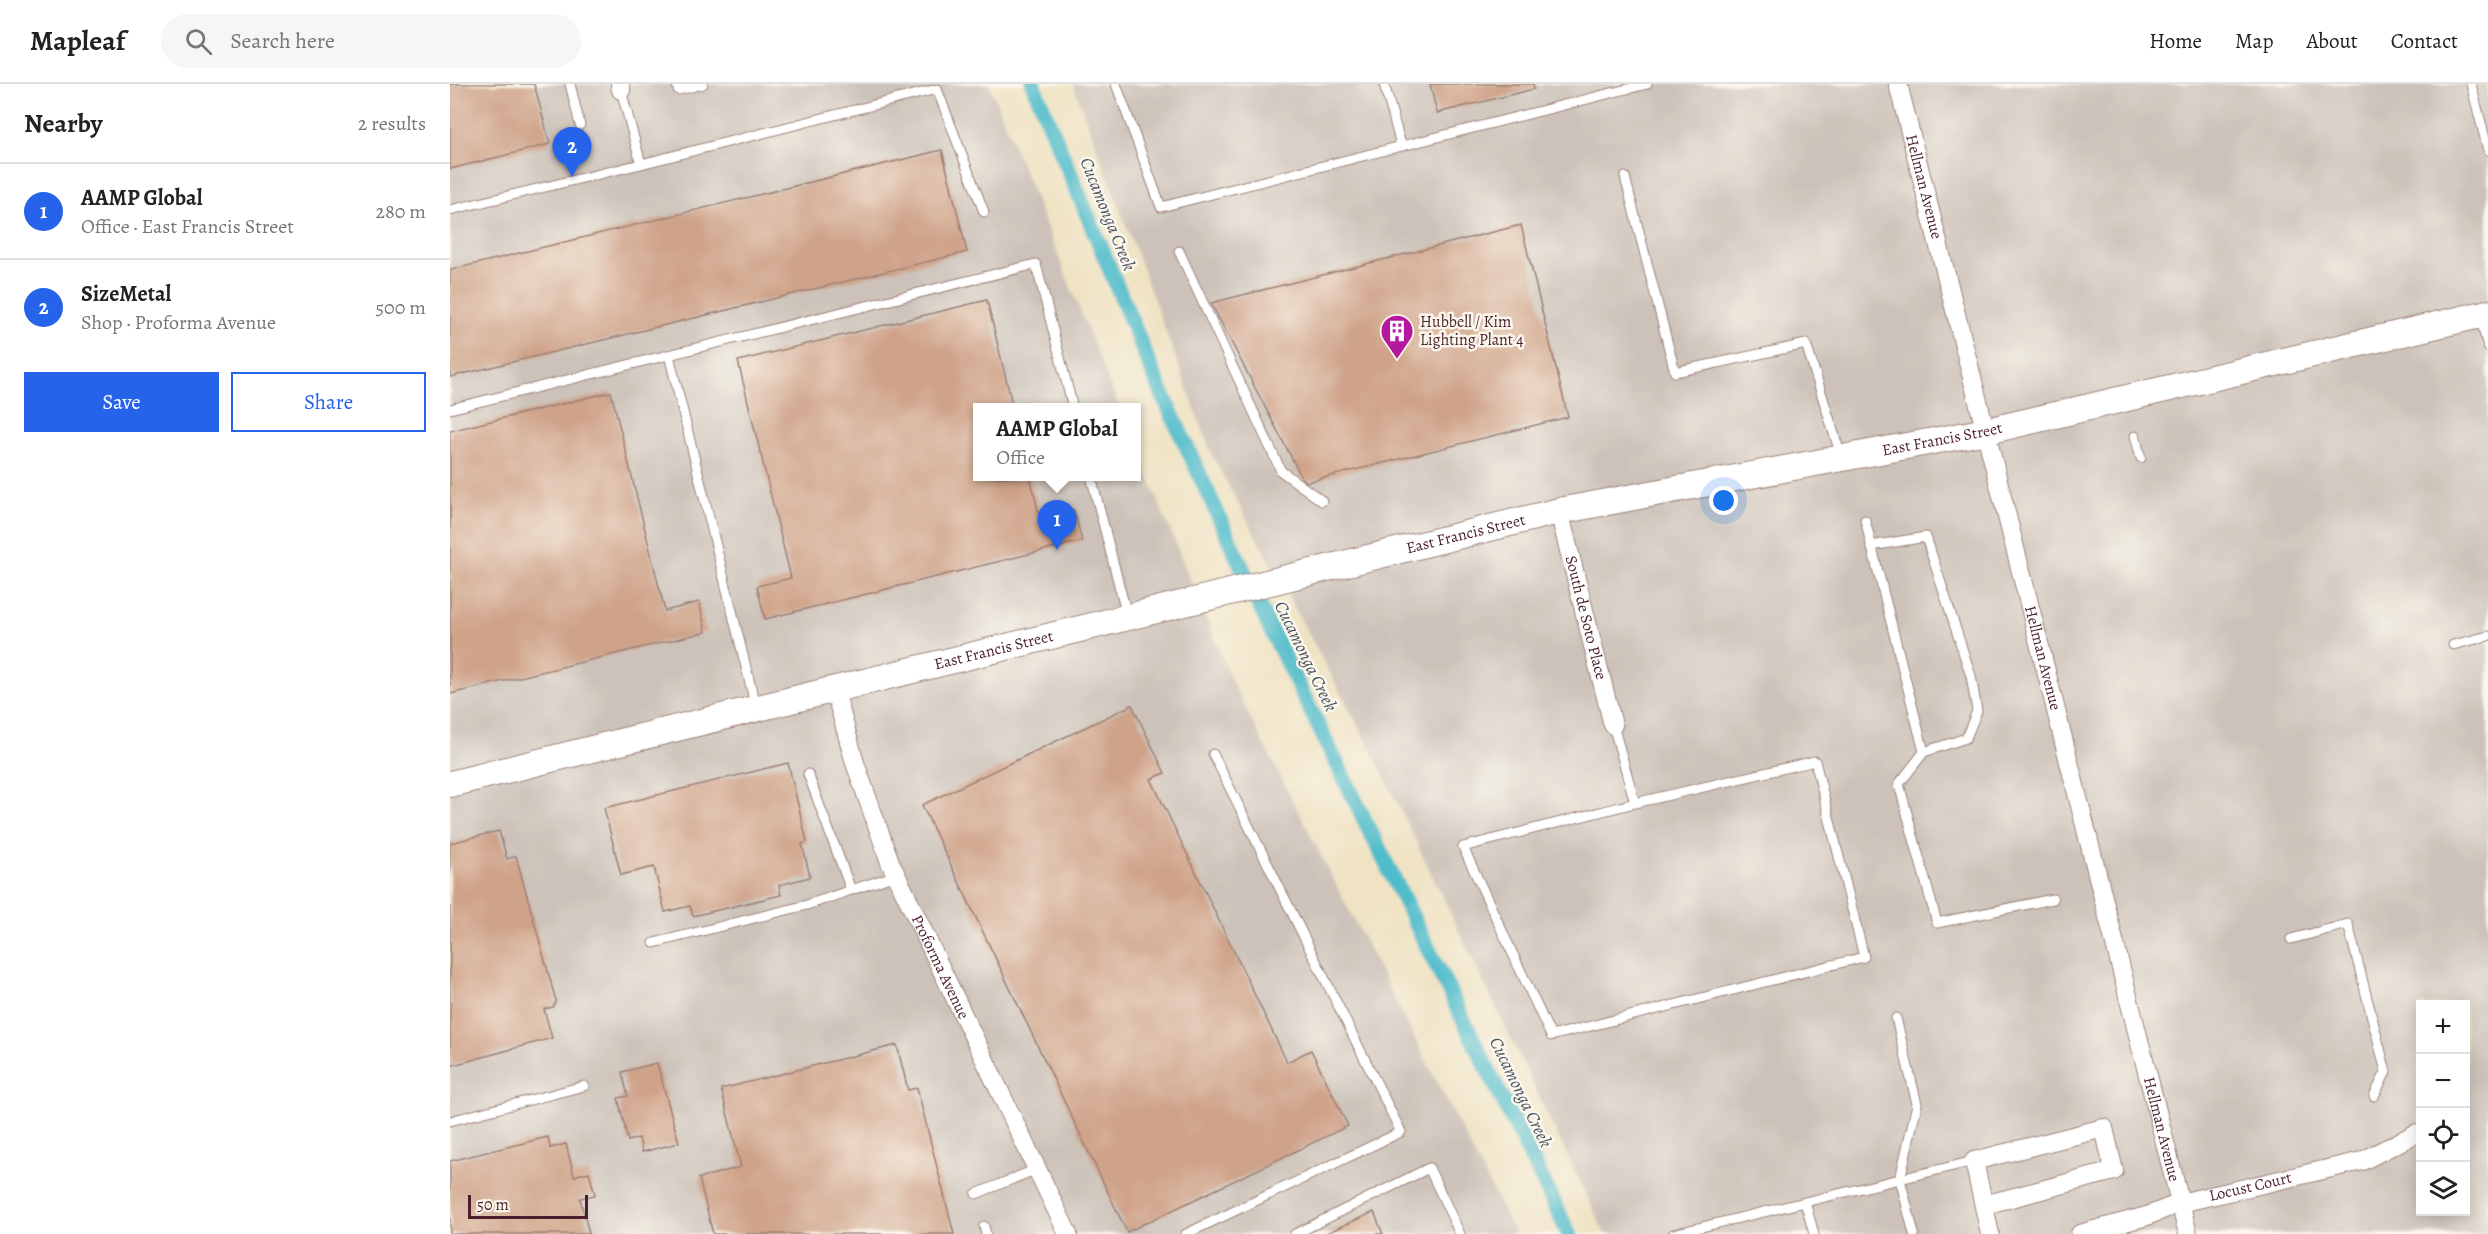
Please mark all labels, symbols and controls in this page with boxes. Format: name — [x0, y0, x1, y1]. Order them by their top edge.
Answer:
search box — [161, 14, 581, 68]
text: Mapleaf — [30, 22, 125, 60]
icon: search — [182, 25, 215, 58]
text: Search here — [230, 26, 335, 56]
text: Home — [2149, 27, 2202, 55]
text: Map — [2235, 27, 2273, 55]
text: About — [2306, 27, 2358, 55]
text: Contact — [2391, 27, 2458, 55]
text: Nearby — [24, 106, 103, 141]
text: 2 results — [358, 110, 426, 137]
pin: 2 — [552, 128, 592, 177]
street label: Hellman Avenue — [1900, 132, 1948, 241]
water label: Cucamonga Creek — [1074, 154, 1142, 274]
text: AAMP Global — [81, 183, 203, 213]
text: 1 — [40, 198, 47, 225]
text: 280 m — [376, 198, 426, 225]
text: Office · East Francis Street — [81, 213, 294, 240]
text: SizeMetal — [81, 279, 171, 309]
text: 2 — [39, 294, 48, 321]
text: 500 m — [375, 294, 426, 321]
text: Shop · Proforma Avenue — [81, 309, 276, 336]
place label: Hubbell / Kim Lighting Plant 4 — [1420, 311, 1524, 351]
building icon: Hubbell / Kim Lighting Plant 4 — [1379, 313, 1415, 360]
button: Save — [24, 372, 219, 432]
button: Share — [231, 372, 426, 432]
popup — [973, 403, 1141, 481]
text: AAMP Global — [996, 414, 1118, 444]
street label: East Francis Street — [1880, 417, 2005, 461]
text: Office — [996, 444, 1045, 471]
your location — [1709, 486, 1738, 515]
pin: 1 — [1038, 500, 1076, 550]
street label: East Francis Street — [1404, 509, 1527, 559]
street label: South de Soto Place — [1560, 553, 1612, 682]
water label: Cucamonga Creek — [1269, 597, 1343, 715]
street label: Hellman Avenue — [2019, 603, 2067, 713]
street label: East Francis Street — [932, 625, 1056, 675]
street label: Proforma Avenue — [906, 911, 975, 1023]
map controls — [2416, 1000, 2470, 1216]
button: + — [2416, 1000, 2470, 1054]
water label: Cucamonga Creek — [1484, 1033, 1558, 1151]
button: − — [2416, 1054, 2470, 1108]
street label: Hellman Avenue — [2138, 1075, 2185, 1184]
button: locate — [2416, 1108, 2470, 1162]
button: layers — [2416, 1162, 2470, 1216]
street label: Locust Court — [2207, 1167, 2294, 1207]
scale bar — [468, 1192, 588, 1220]
text: 50 m — [477, 1194, 509, 1216]

